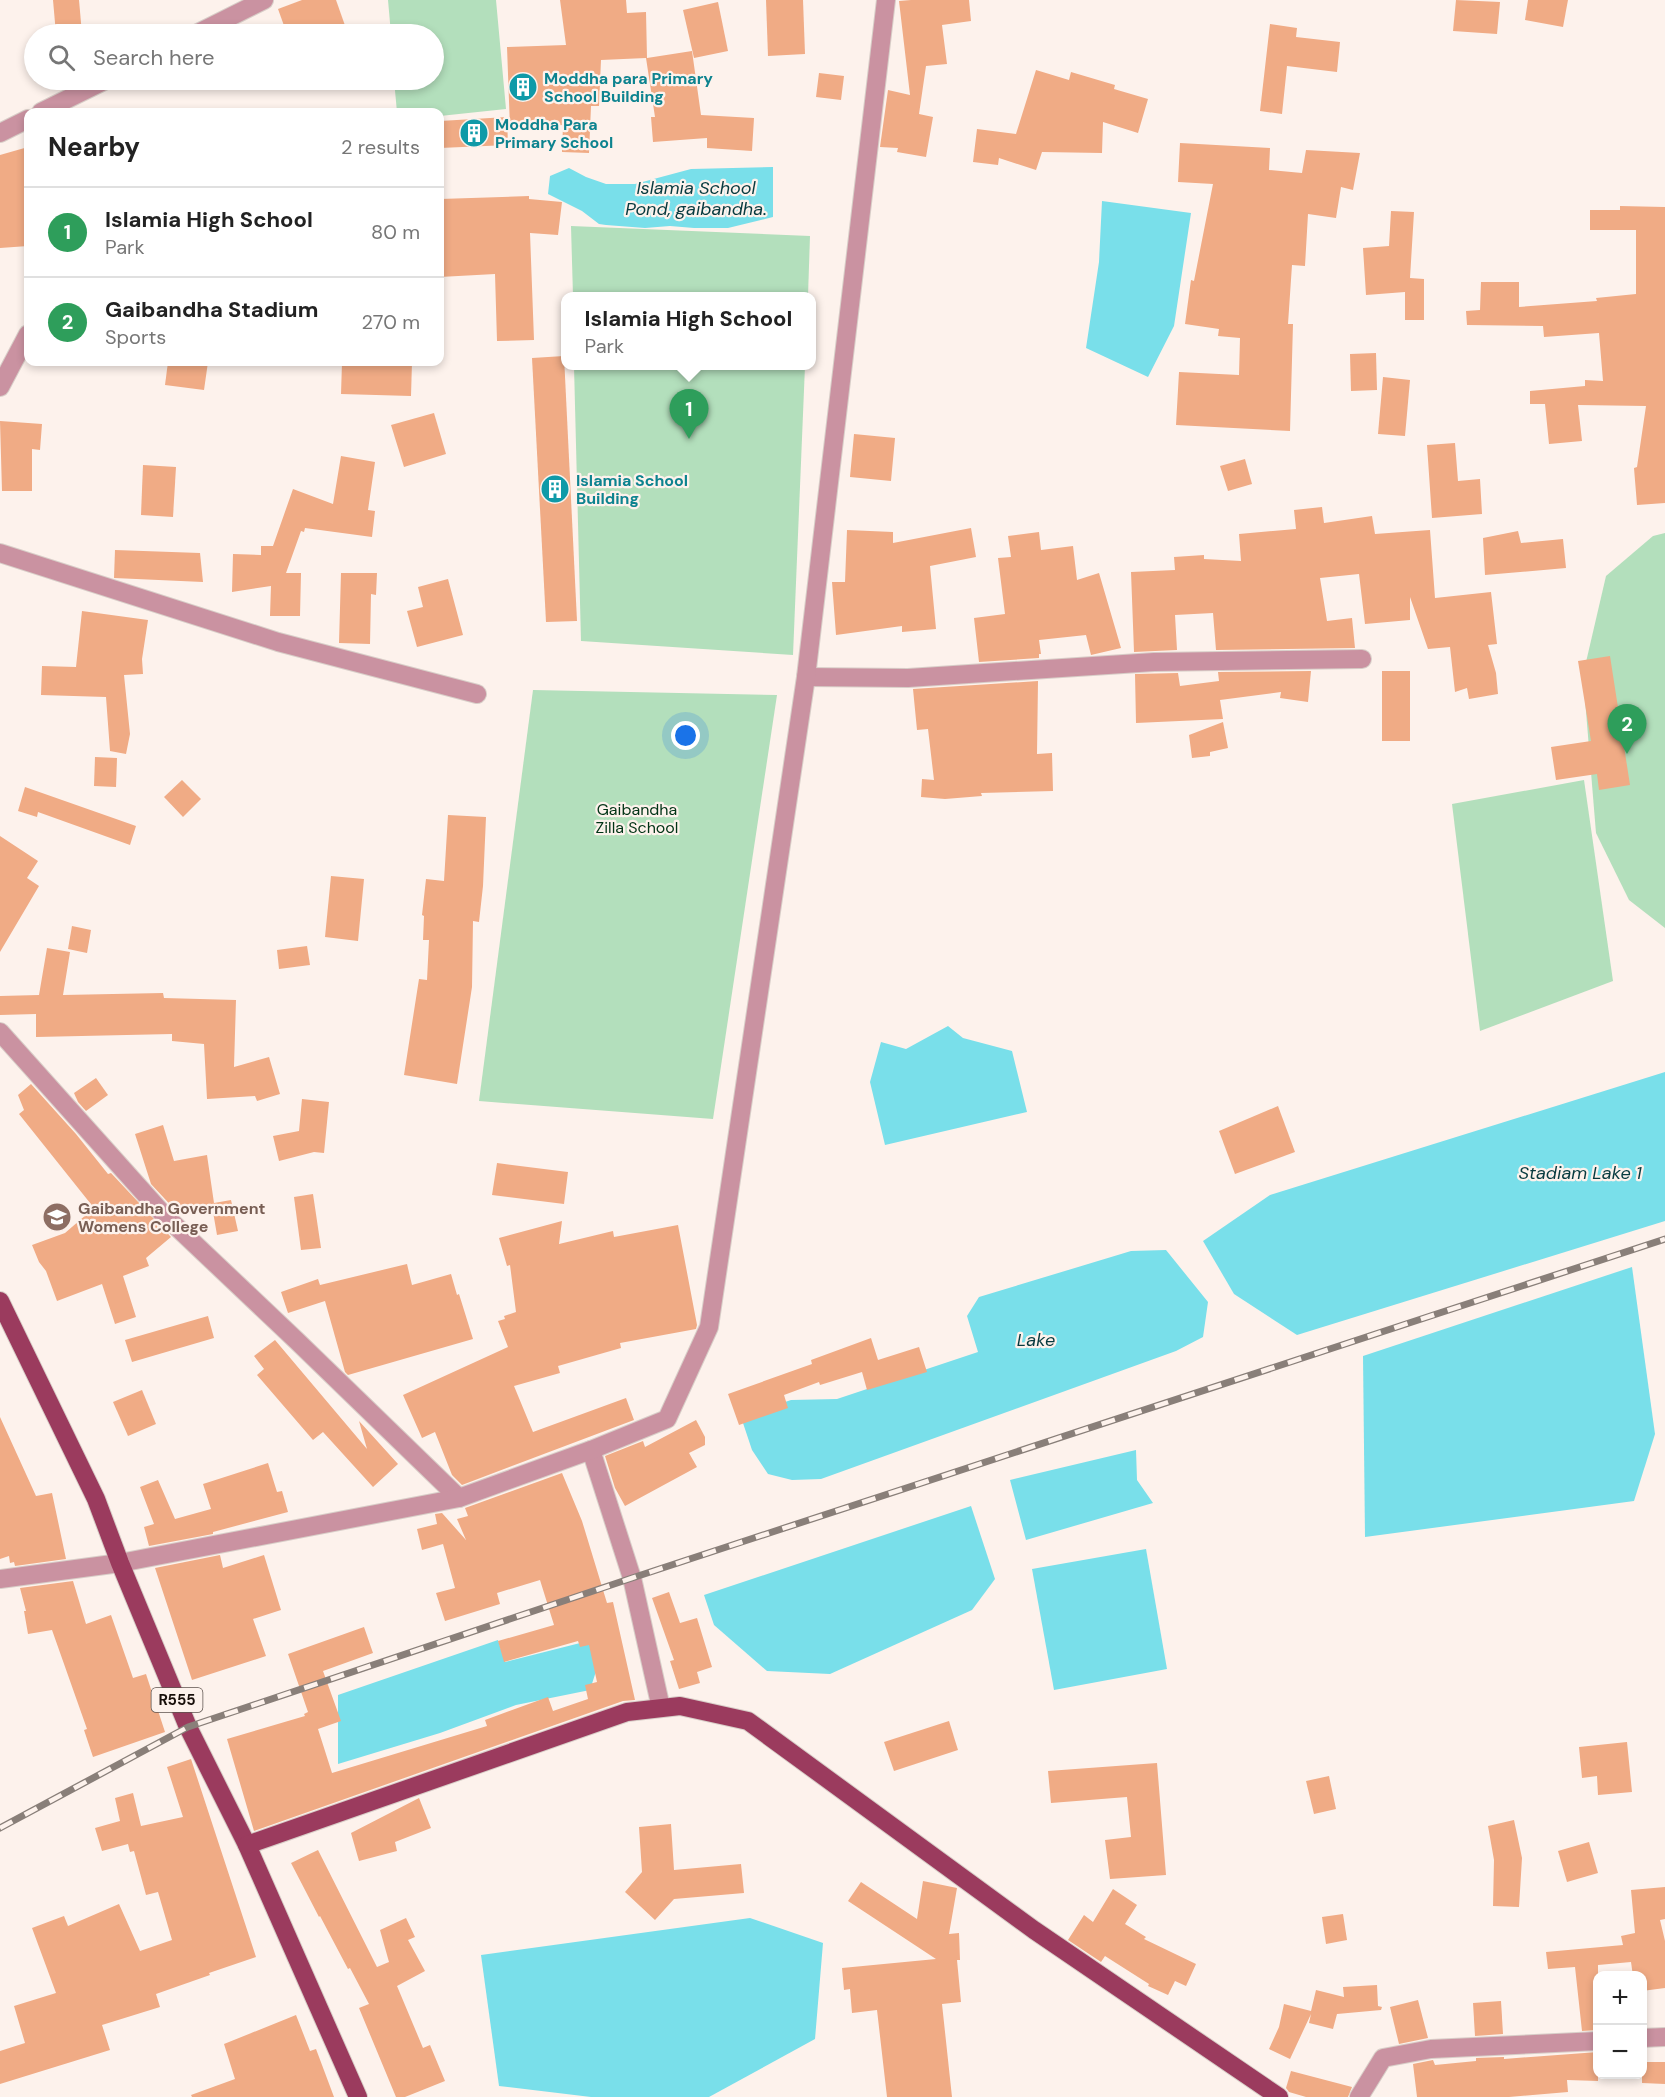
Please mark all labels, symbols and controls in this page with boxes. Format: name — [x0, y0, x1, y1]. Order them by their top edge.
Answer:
search box — [24, 24, 444, 90]
icon: search — [45, 41, 78, 74]
text: Search here — [93, 43, 214, 72]
place label: Moddha para Primary School Building — [544, 68, 713, 107]
building icon: Moddha para Primary School Building — [507, 71, 539, 103]
place label: Moddha Para Primary School — [495, 114, 613, 153]
building icon: Moddha Para Primary School — [458, 117, 490, 149]
text: Nearby — [48, 130, 140, 164]
text: 2 results — [341, 134, 420, 160]
water label: Islamia School Pond, gaibandha. — [625, 176, 767, 221]
text: Islamia High School — [105, 205, 313, 234]
text: 1 — [64, 219, 71, 245]
text: 80 m — [371, 219, 420, 245]
text: Park — [105, 234, 145, 260]
popup — [561, 292, 816, 370]
text: Gaibandha Stadium — [105, 295, 318, 324]
text: Islamia High School — [585, 304, 792, 333]
text: 2 — [62, 309, 73, 335]
text: 270 m — [362, 309, 420, 335]
text: Sports — [105, 324, 166, 350]
text: Park — [585, 333, 624, 359]
pin: 1 — [670, 390, 708, 439]
place label: Islamia School Building — [576, 470, 688, 509]
building icon: Islamia School Building — [539, 473, 571, 505]
pin: 2 — [1608, 704, 1646, 754]
your location — [671, 721, 700, 750]
park label: Gaibandha Zilla School — [596, 799, 678, 838]
water label: Stadiam Lake 1 — [1518, 1161, 1642, 1185]
place label: Gaibandha Government Womens College — [78, 1198, 266, 1237]
school or university icon: Gaibandha Government Womens College — [41, 1201, 73, 1233]
water label: Lake — [1017, 1328, 1055, 1352]
road number: R555 — [152, 1688, 202, 1712]
map controls — [1593, 1971, 1647, 2079]
button: + — [1593, 1971, 1647, 2025]
button: − — [1593, 2025, 1647, 2079]

